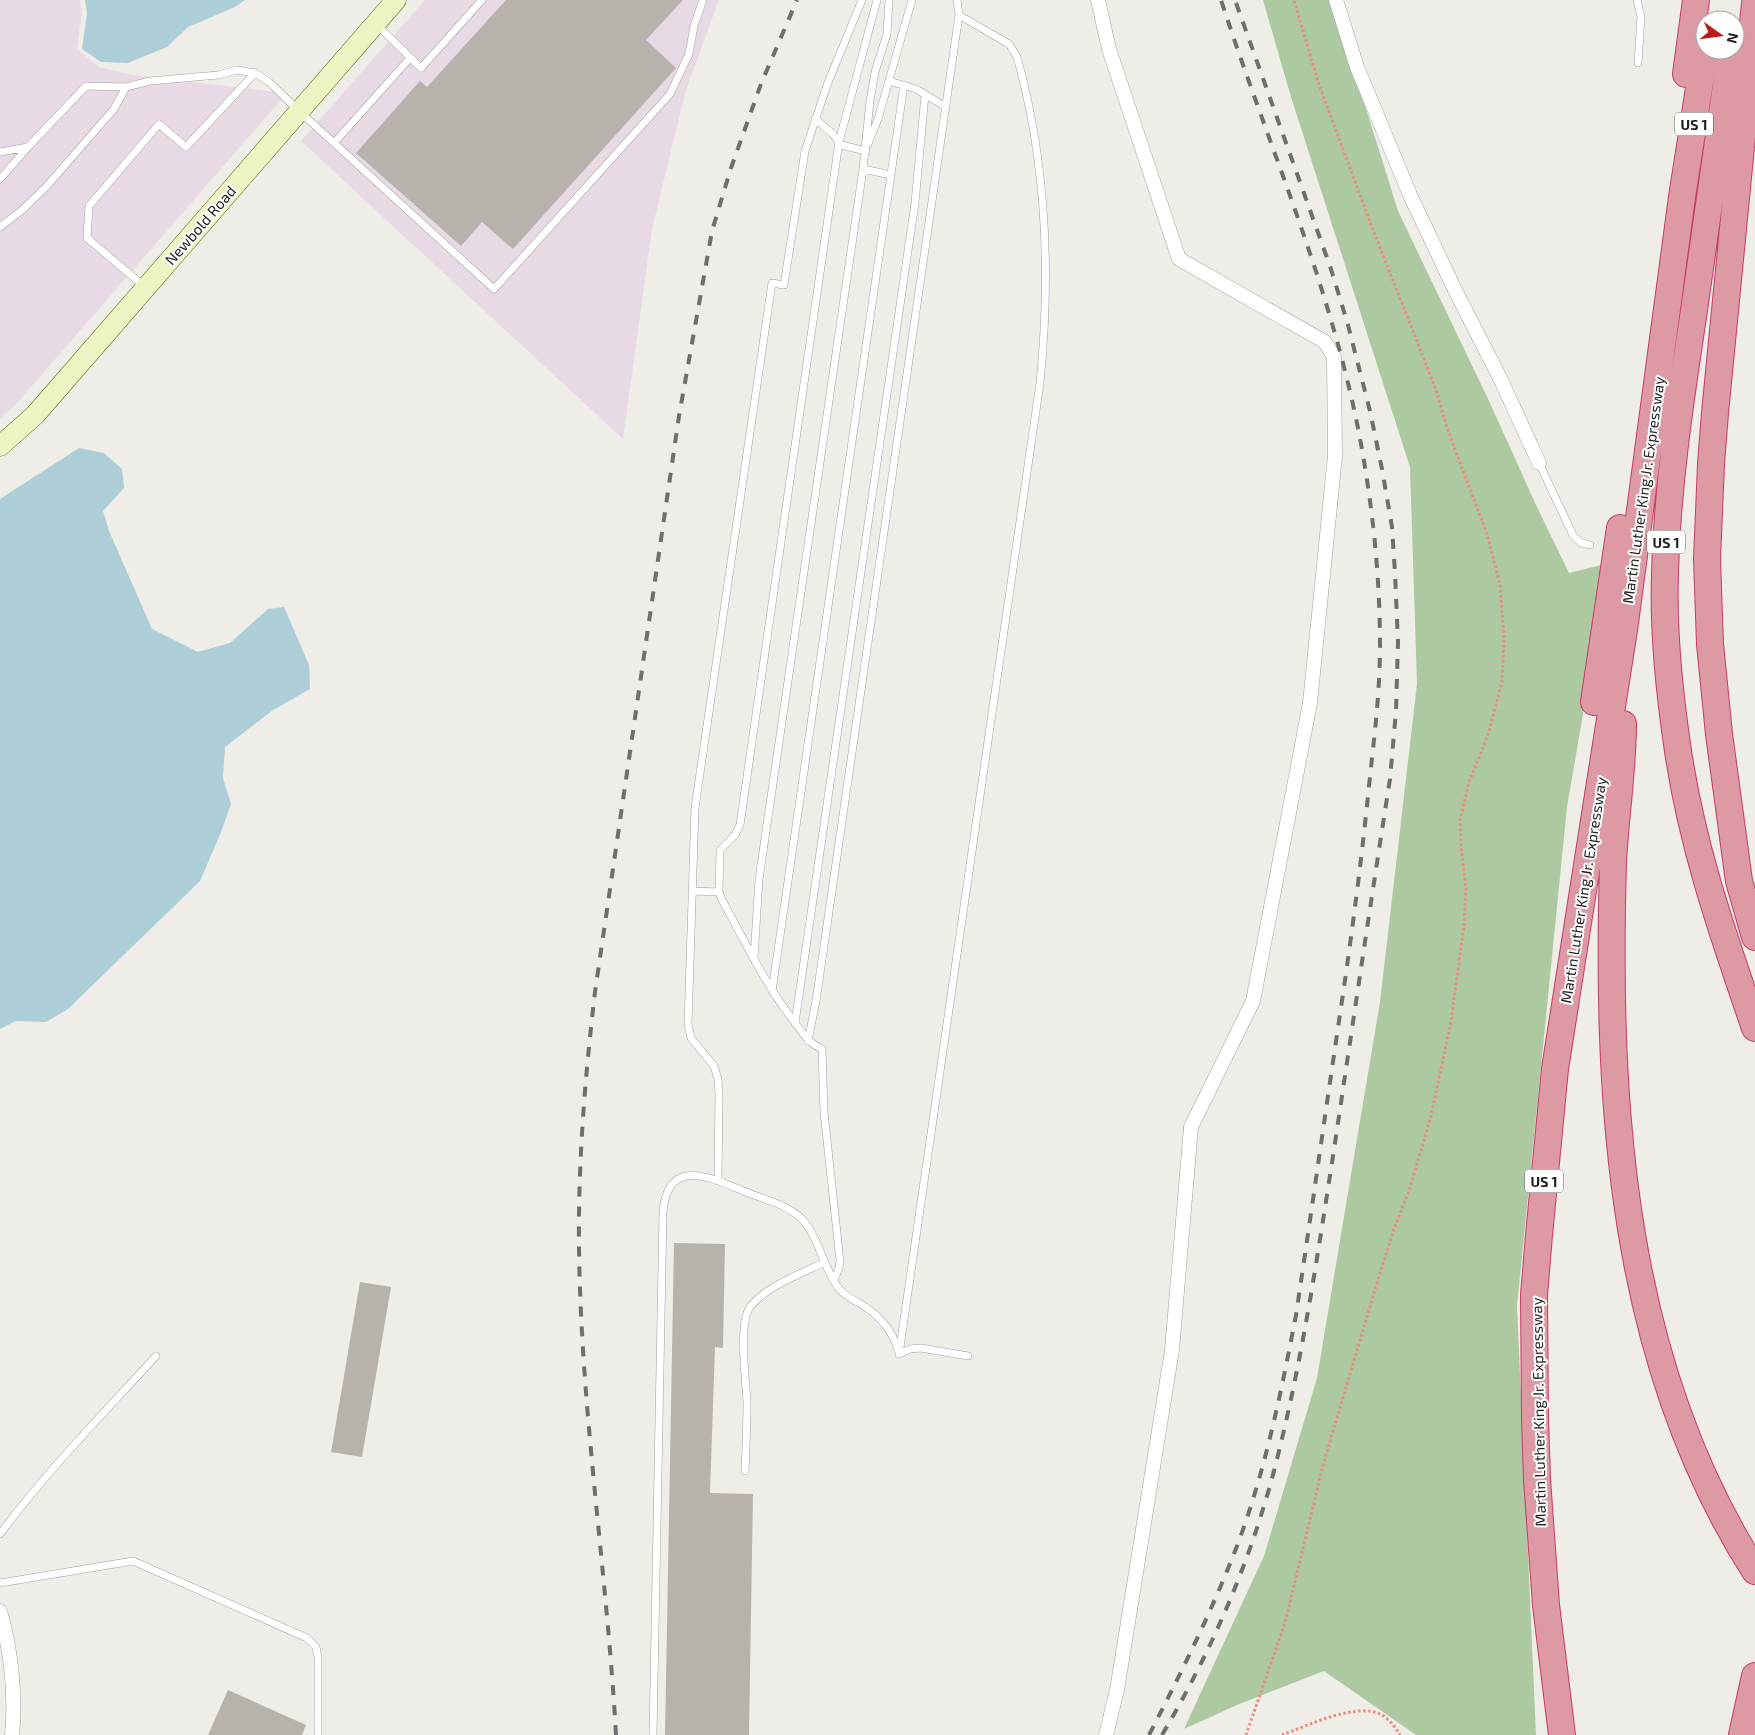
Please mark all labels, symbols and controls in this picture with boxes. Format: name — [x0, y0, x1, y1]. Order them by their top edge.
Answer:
north arrow — [1695, 10, 1745, 60]
text: N — [1724, 31, 1743, 45]
road number: US 1 — [1675, 112, 1713, 136]
street label: Newbold Road — [161, 182, 239, 268]
street label: Martin Luther King Jr. Expressway — [1618, 375, 1668, 605]
road number: US 1 — [1647, 530, 1685, 554]
street label: Martin Luther King Jr. Expressway — [1556, 775, 1610, 1005]
road number: US 1 — [1525, 1170, 1563, 1192]
street label: Martin Luther King Jr. Expressway — [1527, 1297, 1549, 1527]

